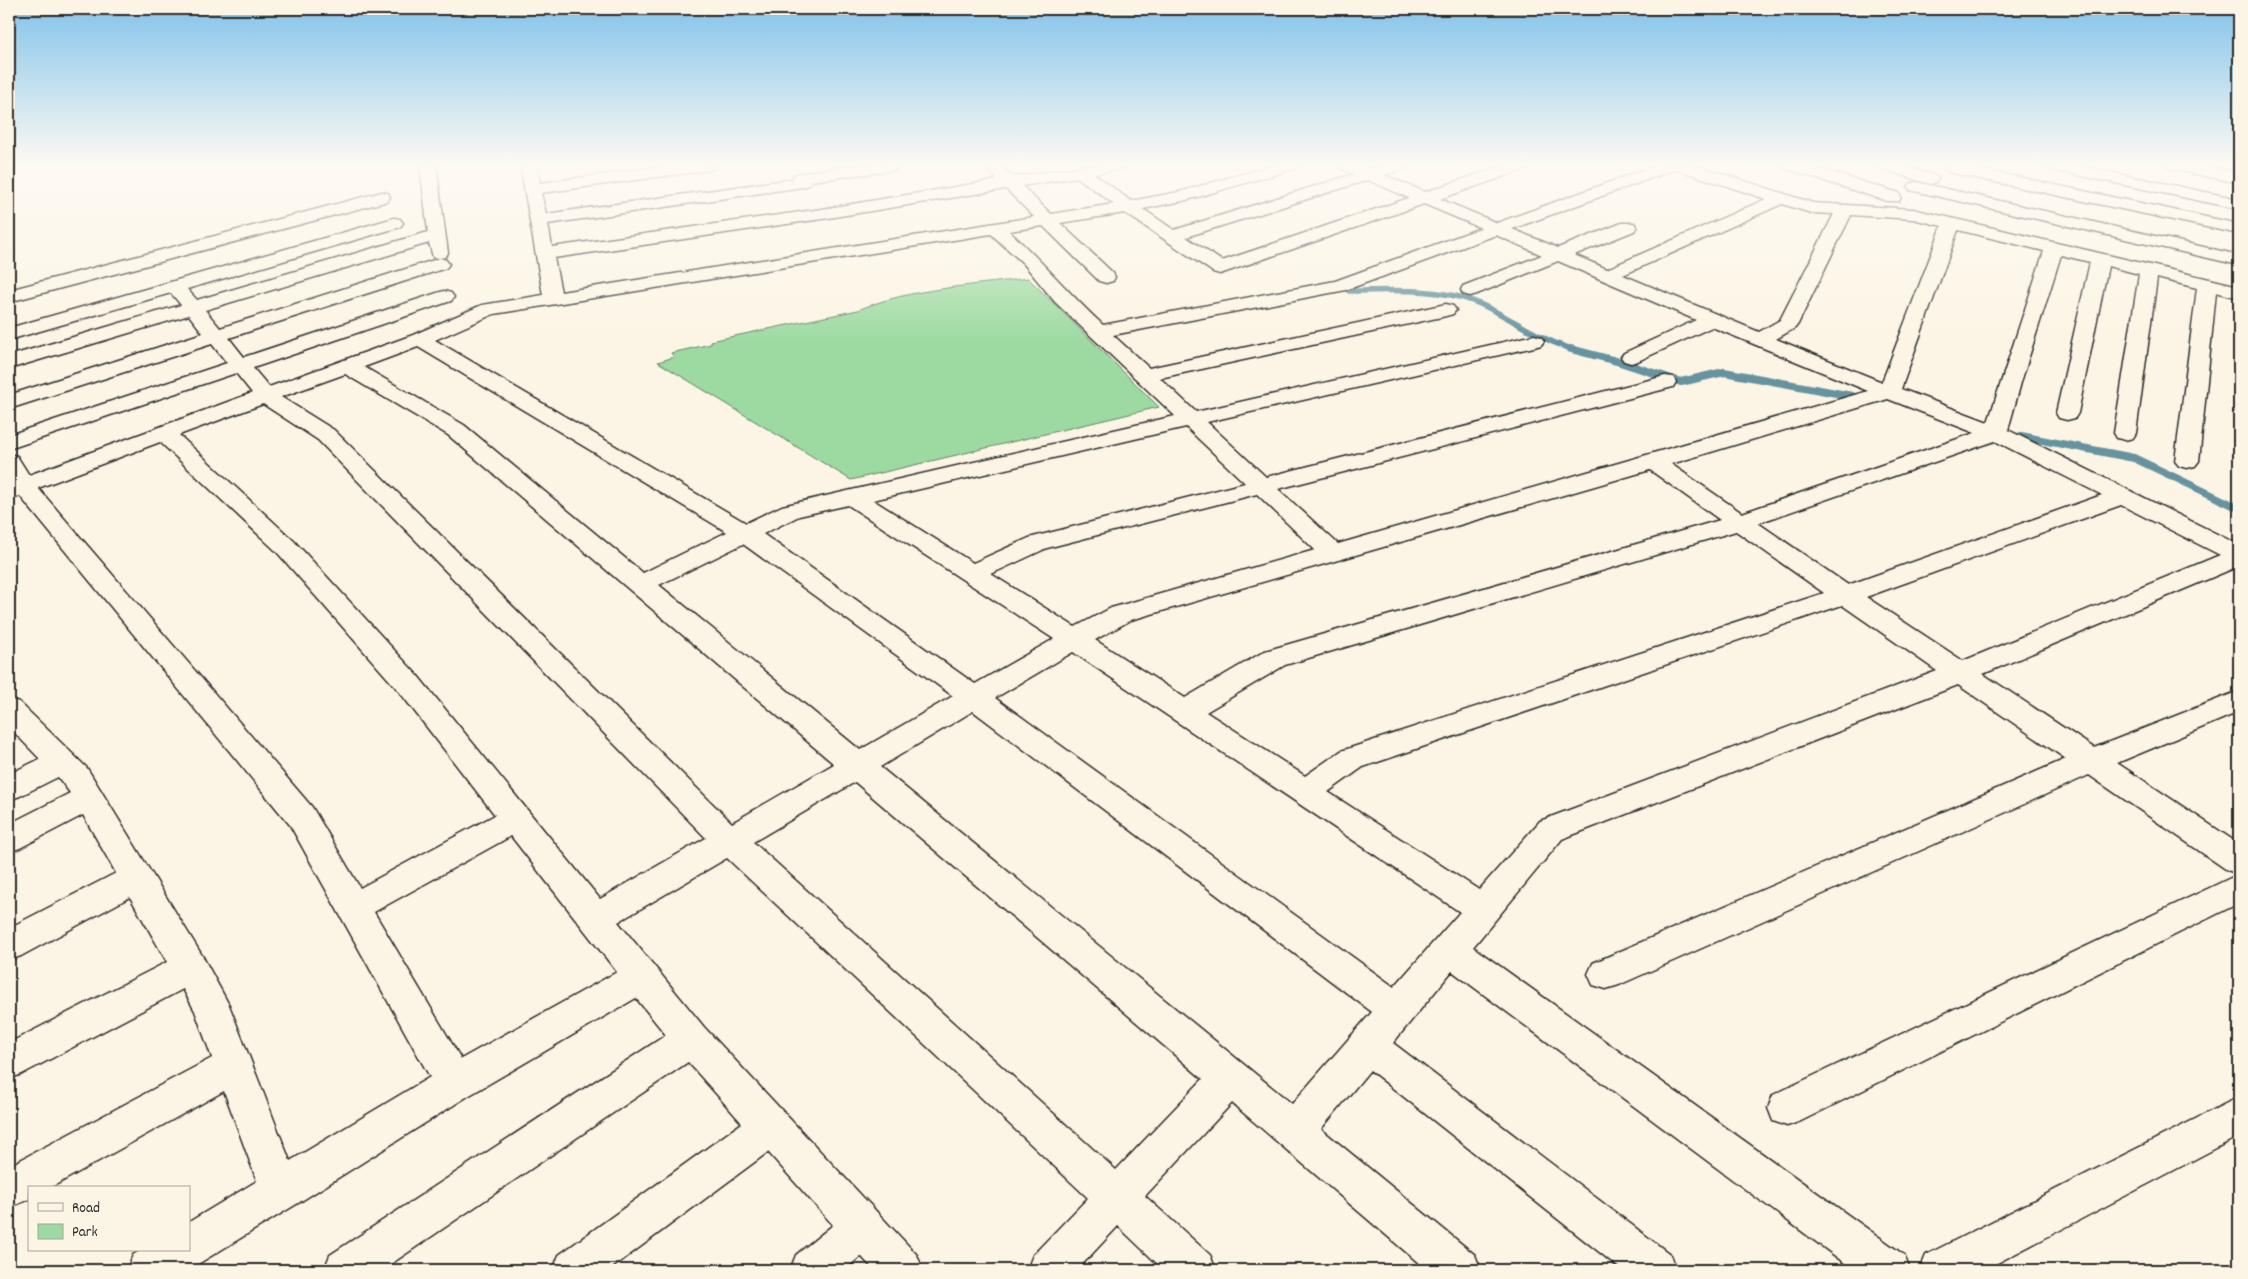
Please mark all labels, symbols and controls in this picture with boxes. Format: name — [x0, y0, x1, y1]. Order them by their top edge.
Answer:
legend — [28, 1186, 190, 1252]
text: Road — [72, 1198, 100, 1220]
text: Park — [72, 1222, 98, 1244]

